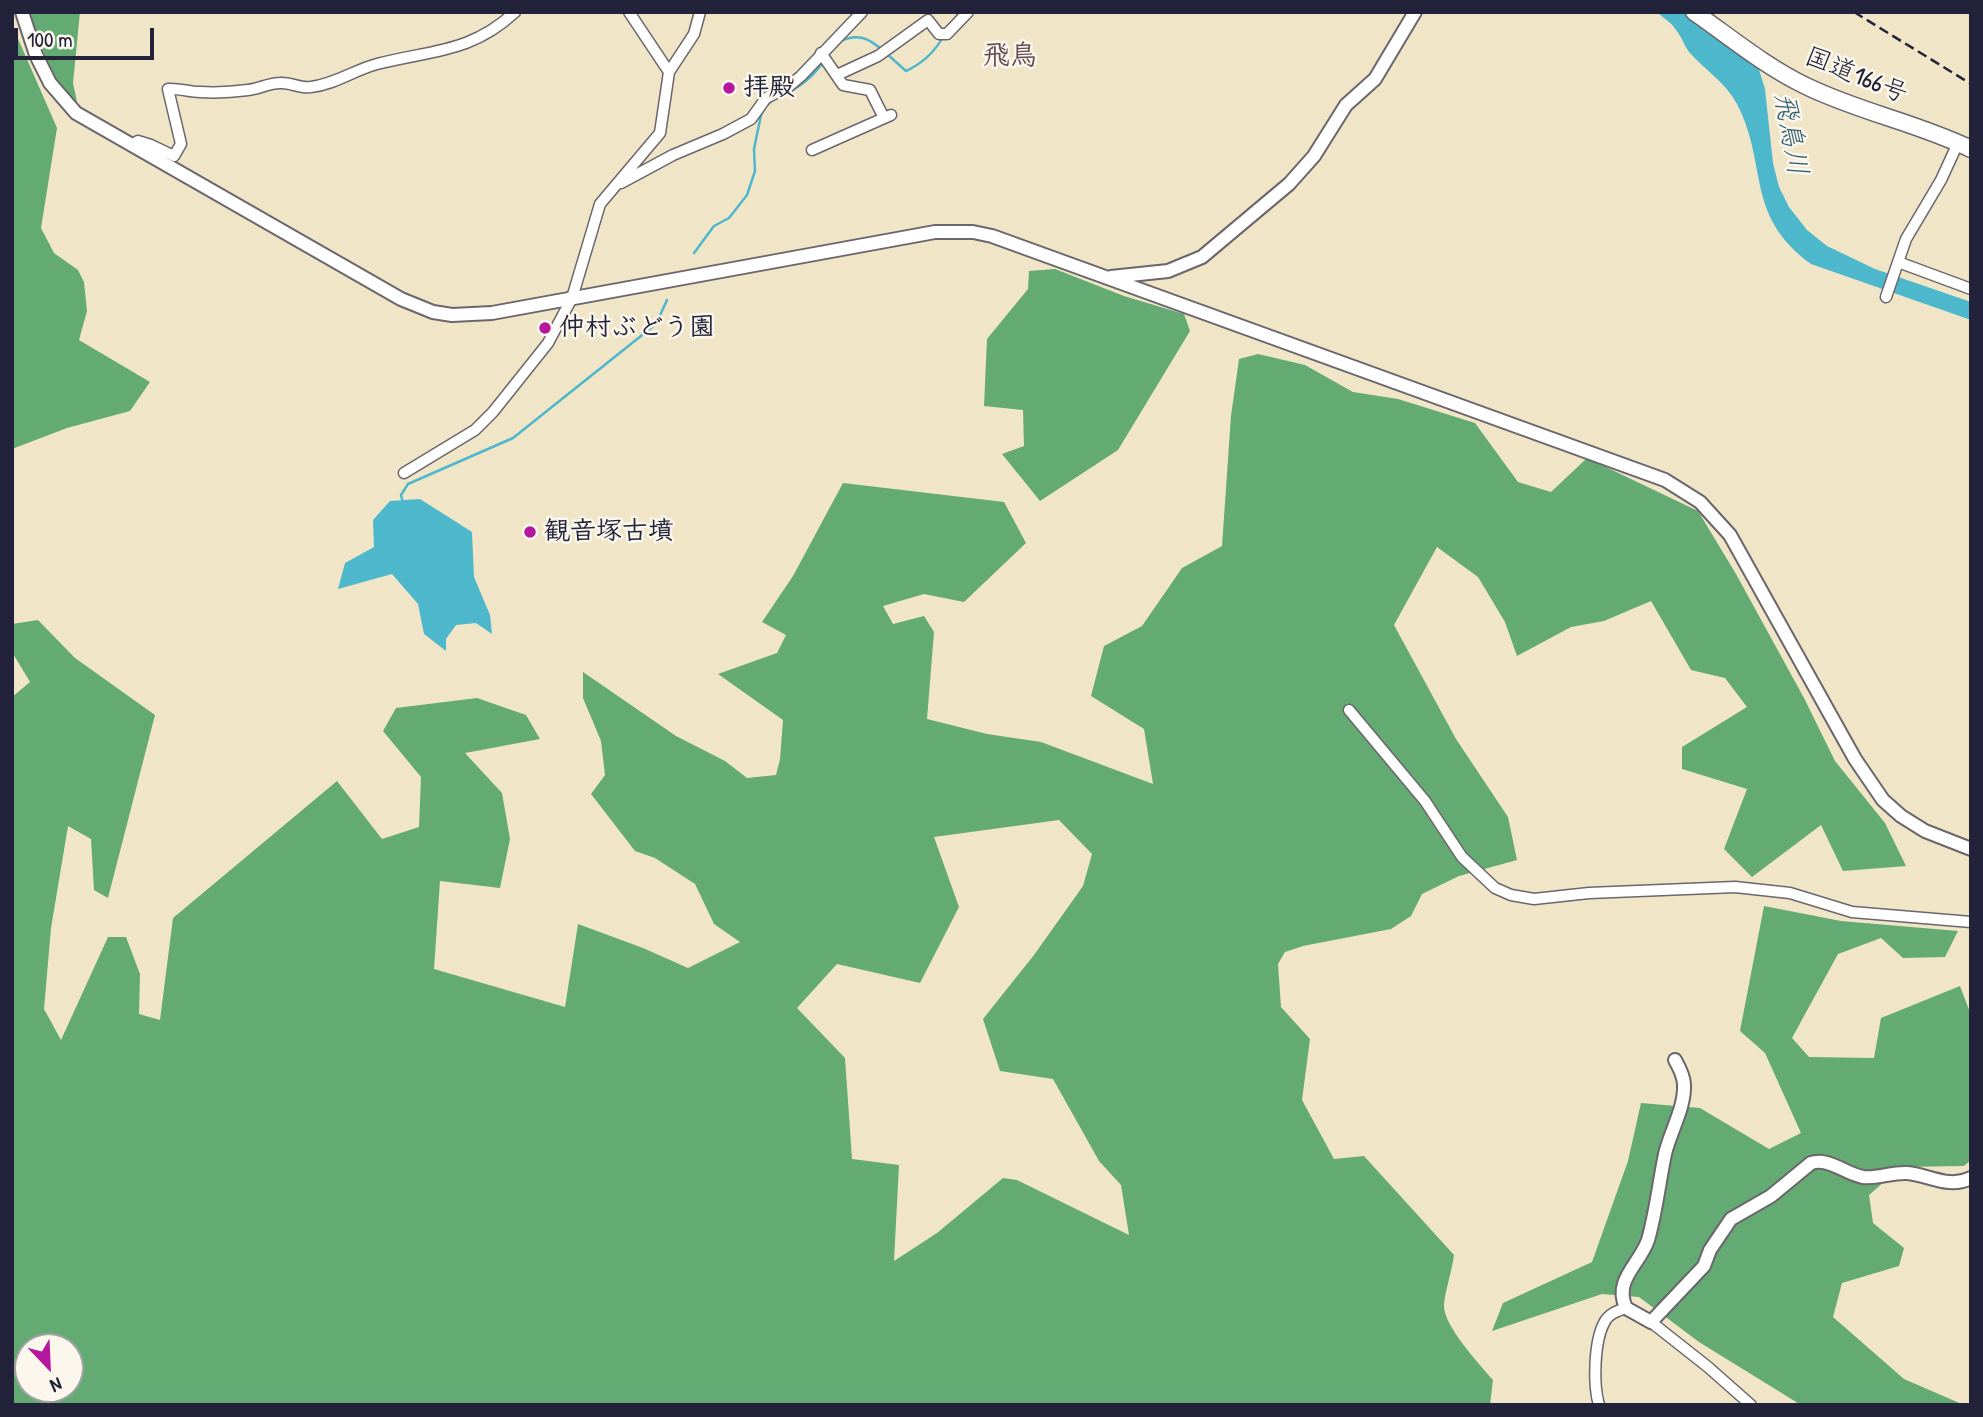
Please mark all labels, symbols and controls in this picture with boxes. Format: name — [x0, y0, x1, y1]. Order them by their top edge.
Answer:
scale bar — [18, 14, 158, 58]
text: 100 m — [27, 25, 73, 54]
district label: 飛鳥 — [982, 40, 1038, 74]
street label: 国道166号 — [1800, 41, 1912, 111]
place label: 拝殿 — [743, 72, 795, 104]
marker: 拝殿 — [721, 80, 737, 96]
water label: 飛鳥川 — [1766, 90, 1814, 178]
place label: 仲村ぶどう園 — [559, 312, 715, 344]
marker: 仲村ぶどう園 — [537, 320, 553, 336]
place label: 観音塚古墳 — [544, 516, 674, 548]
marker: 観音塚古墳 — [522, 524, 538, 540]
north arrow — [14, 1333, 84, 1403]
text: N — [47, 1372, 66, 1399]

